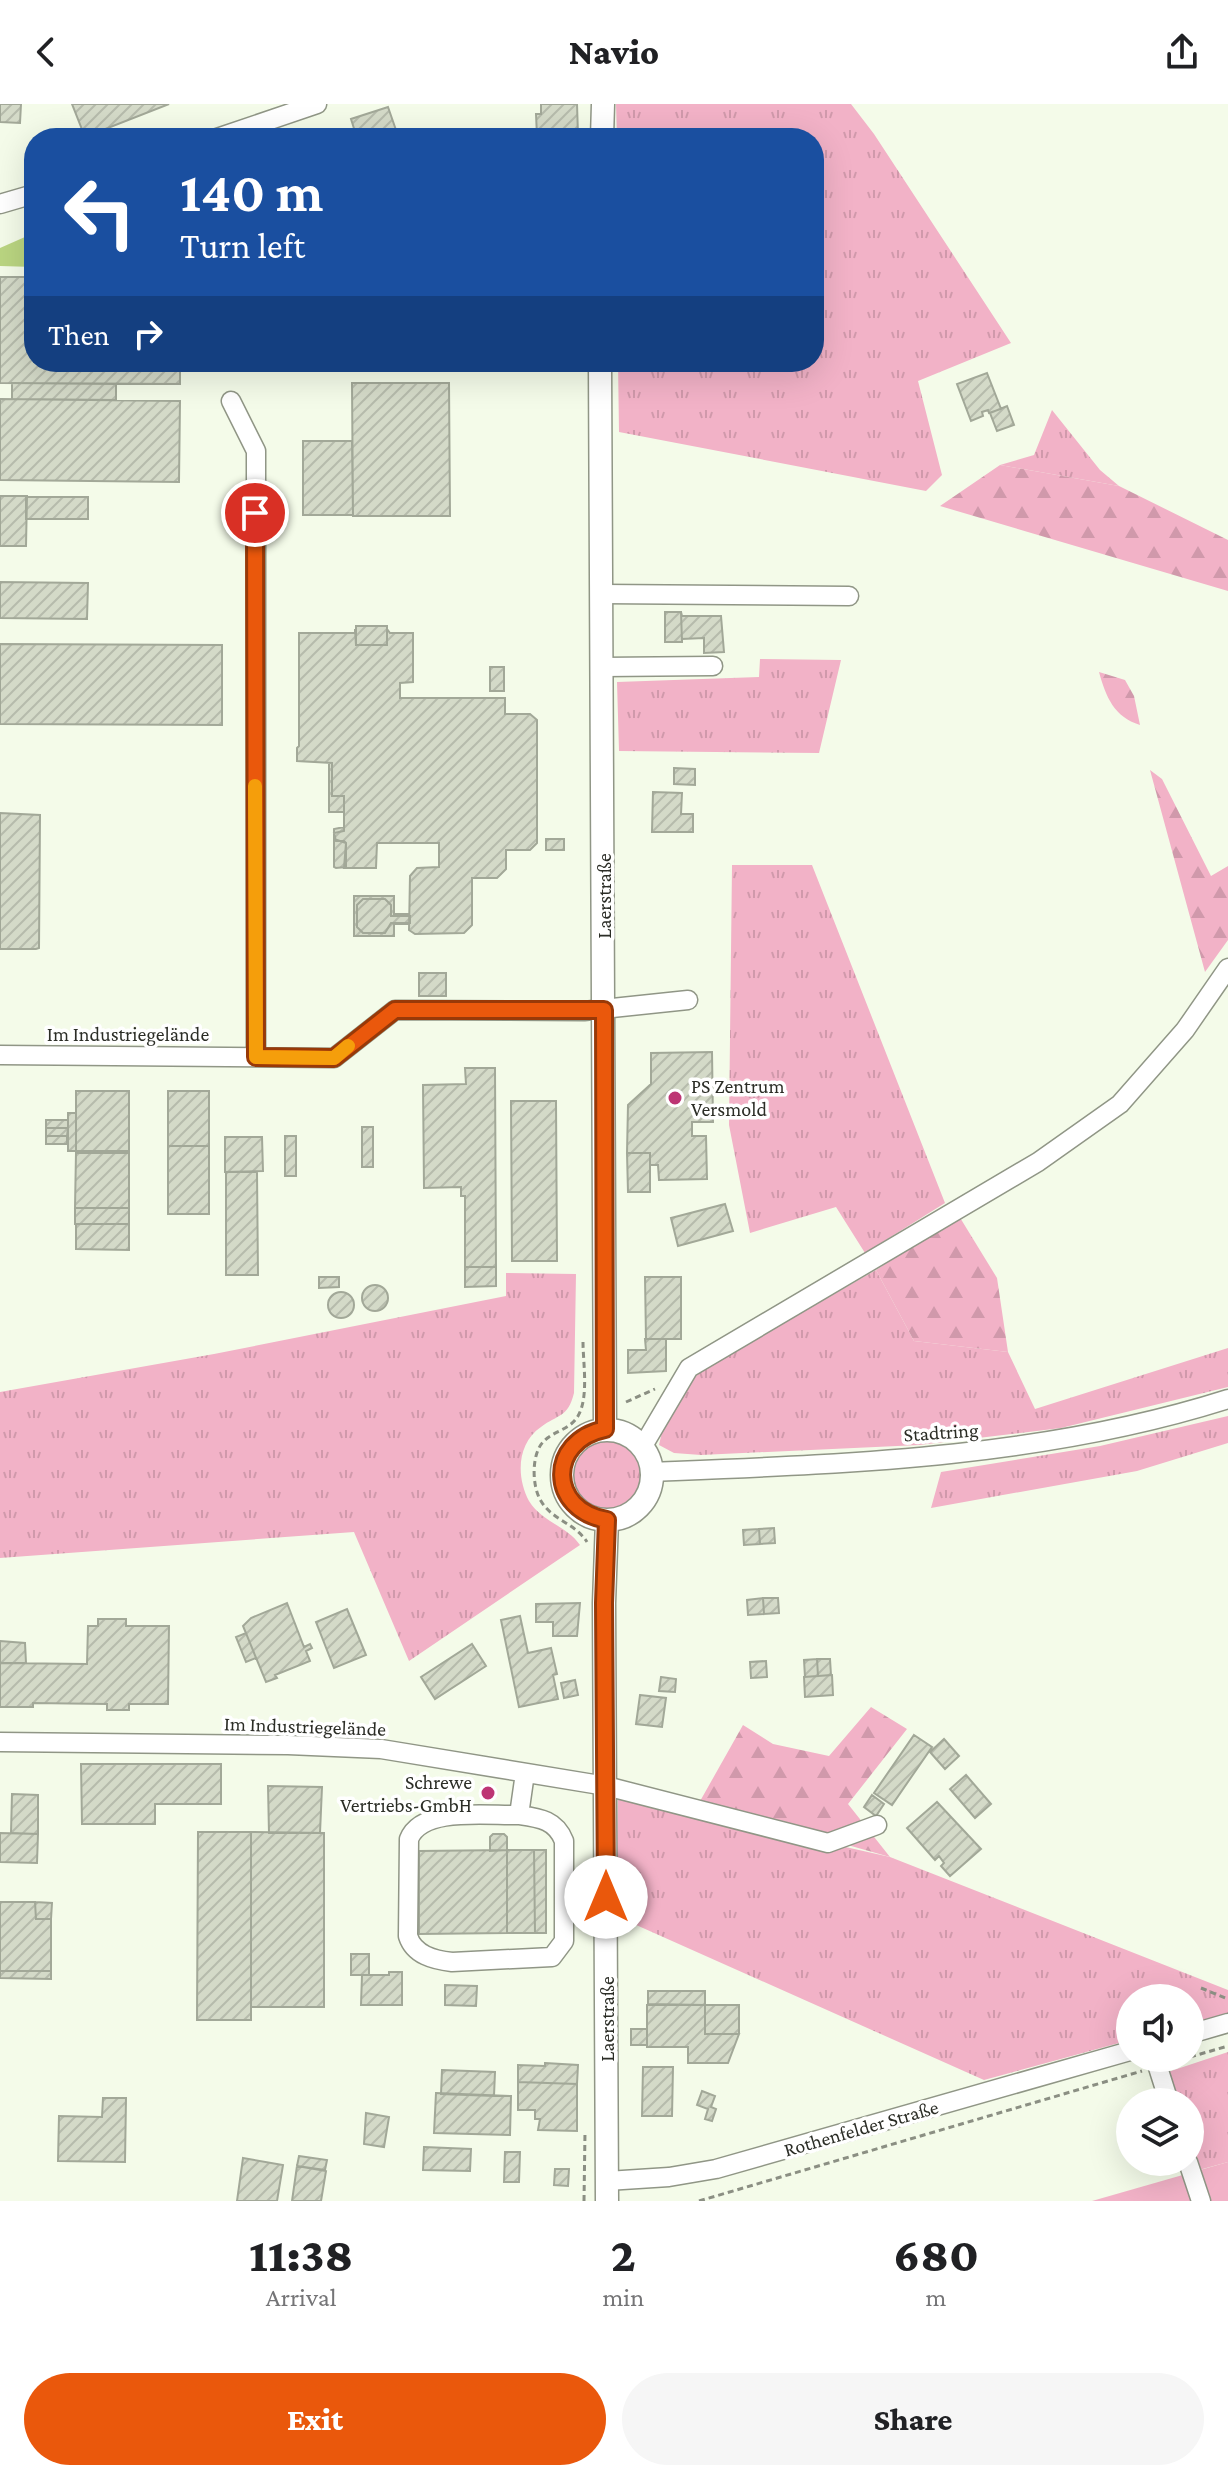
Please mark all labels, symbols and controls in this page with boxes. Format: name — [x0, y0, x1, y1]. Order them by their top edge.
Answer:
icon: back — [24, 30, 68, 74]
icon: share — [1160, 30, 1204, 74]
text: Navio — [569, 32, 659, 72]
icon: left — [48, 160, 152, 264]
text: 140 m — [180, 161, 323, 223]
text: Turn left — [180, 226, 305, 266]
icon: right — [126, 312, 170, 356]
text: Then — [48, 318, 110, 351]
pin — [221, 479, 289, 547]
icon: arrive — [233, 491, 277, 535]
street label: Laerstraße — [593, 853, 615, 939]
street label: Im Industriegelände — [47, 1023, 209, 1046]
place label: PS Zentrum Versmold — [691, 1075, 785, 1120]
marker: PS Zentrum Versmold — [666, 1089, 684, 1107]
street label: Stadtring — [903, 1418, 980, 1447]
street label: Im Industriegelände — [223, 1712, 387, 1741]
place label: Schrewe Vertriebs-GmbH — [340, 1771, 472, 1816]
marker: Schrewe Vertriebs-GmbH — [479, 1784, 497, 1802]
position arrow — [564, 1855, 648, 1939]
street label: Laerstraße — [596, 1976, 618, 2062]
map controls — [1116, 1984, 1204, 2176]
button: sound — [1116, 1984, 1204, 2072]
button: layers — [1116, 2088, 1204, 2176]
street label: Rothenfelder Straße — [781, 2095, 941, 2161]
text: 11:38 — [249, 2228, 353, 2281]
text: 2 — [611, 2228, 636, 2281]
text: 680 — [893, 2228, 979, 2281]
text: Arrival — [266, 2283, 337, 2312]
text: min — [602, 2283, 644, 2312]
text: m — [926, 2283, 947, 2312]
button: Exit — [24, 2373, 606, 2465]
button: Share — [622, 2373, 1204, 2465]

